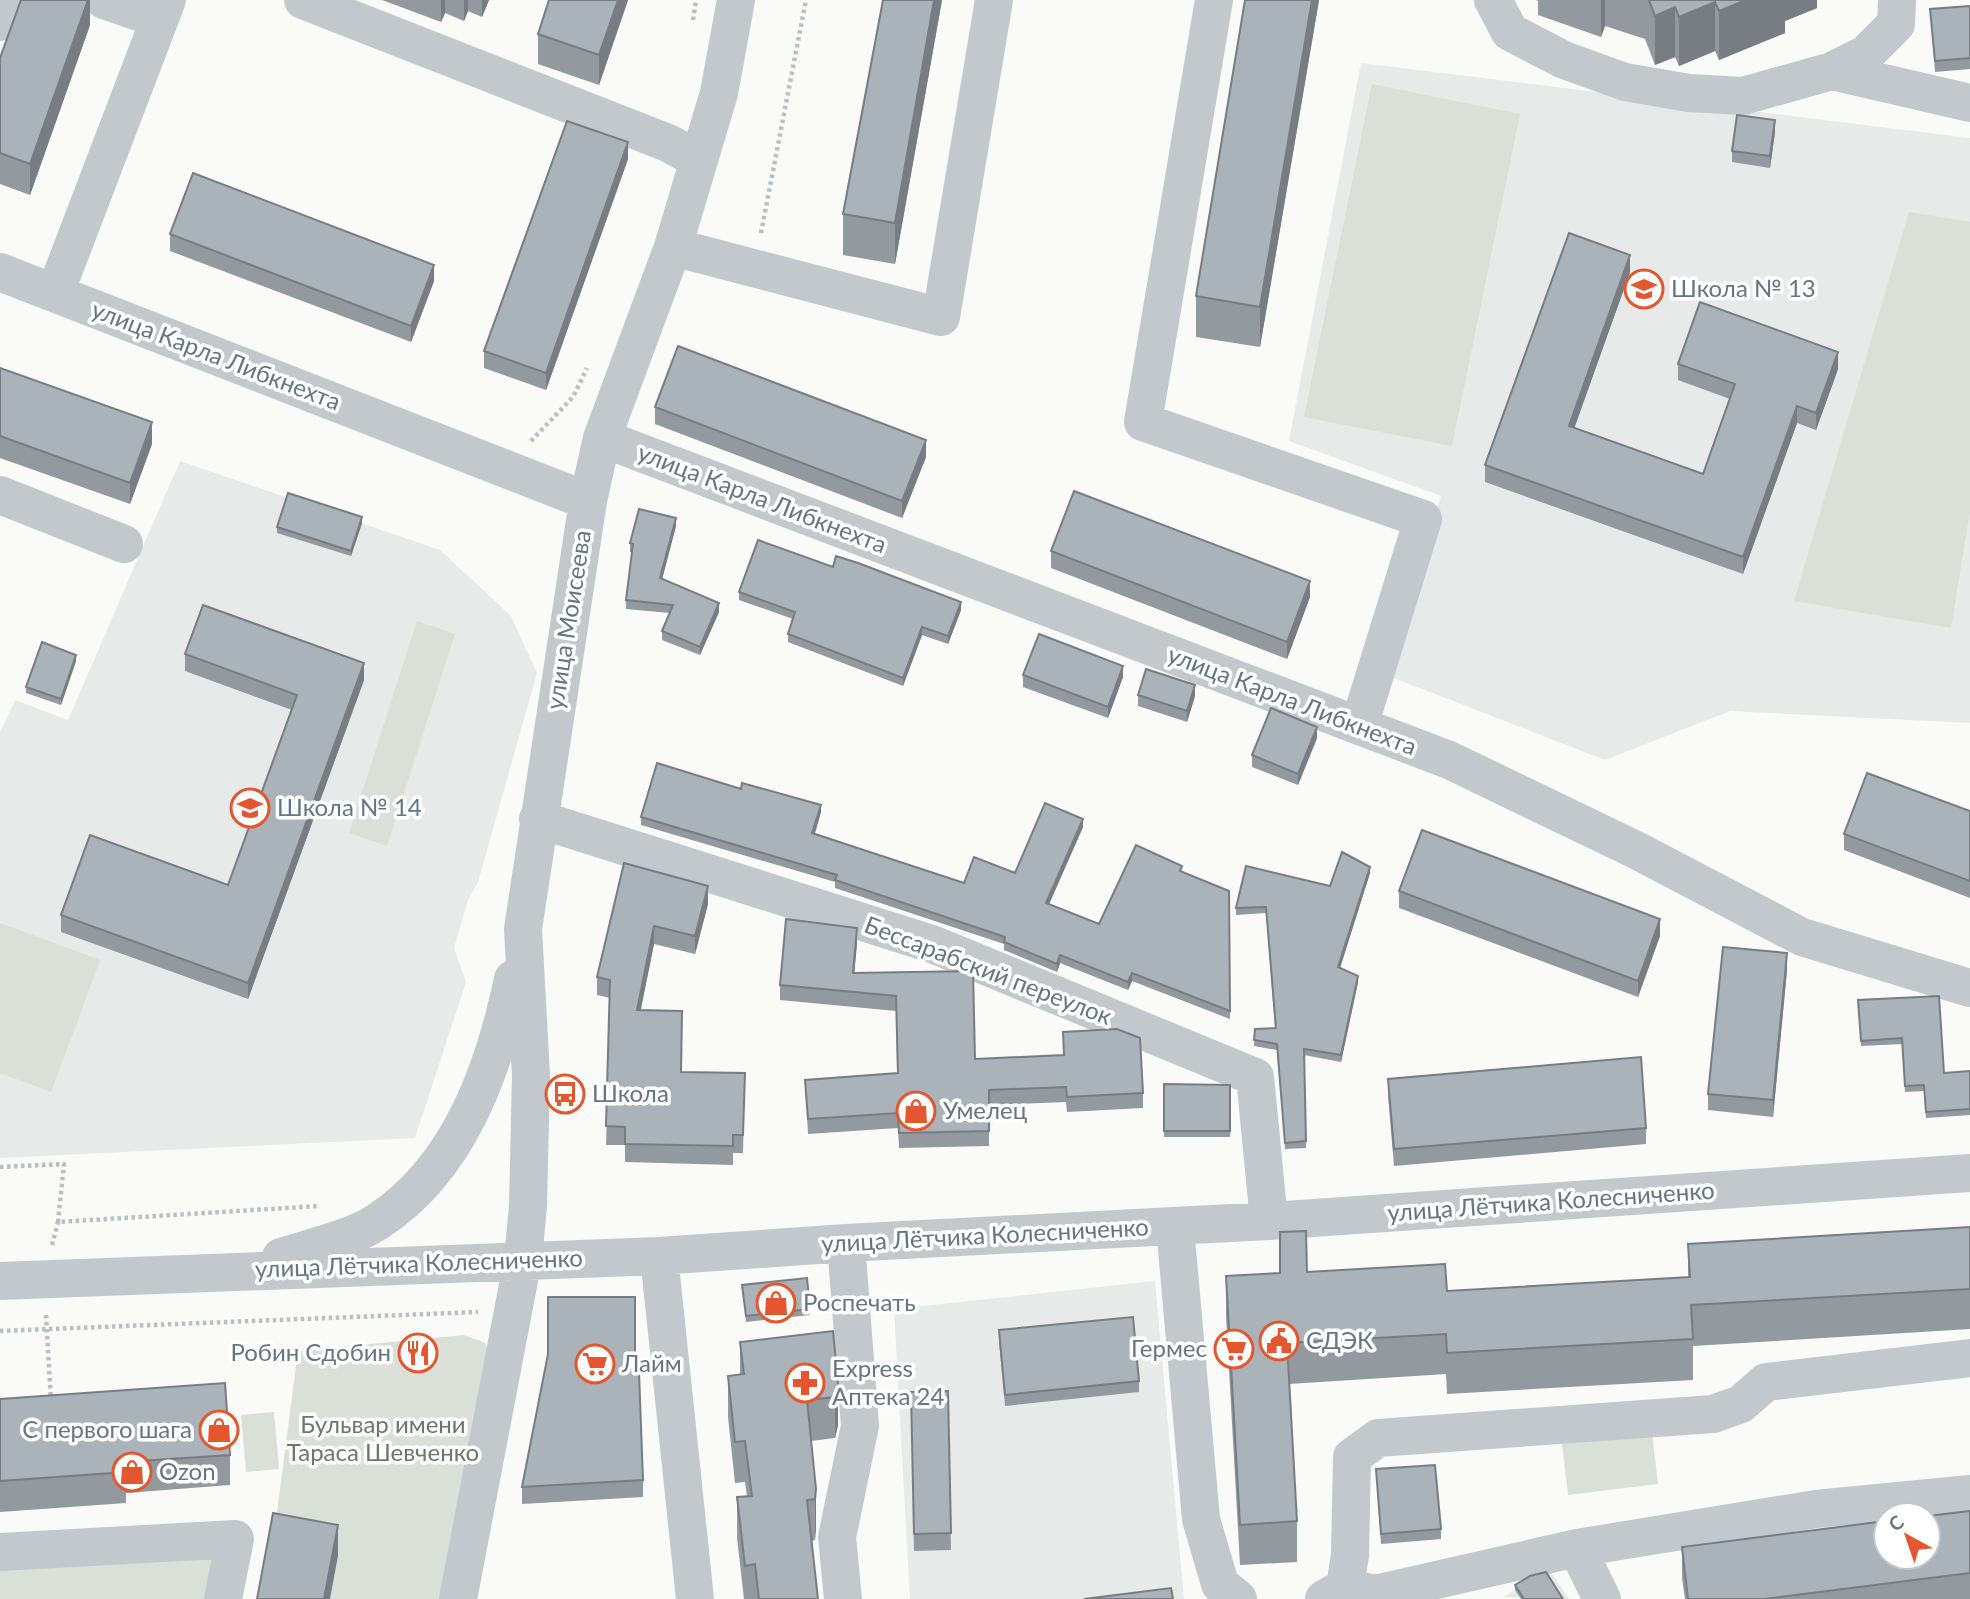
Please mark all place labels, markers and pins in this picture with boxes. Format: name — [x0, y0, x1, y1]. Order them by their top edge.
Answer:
school or university icon: Школа № 13 — [1623, 268, 1665, 310]
place label: Школа № 13 — [1671, 273, 1816, 302]
school or university icon: Школа № 14 — [229, 787, 271, 829]
place label: Школа № 14 — [277, 792, 422, 821]
bus stop icon: Школа — [544, 1073, 586, 1115]
place label: Школа — [592, 1078, 669, 1107]
shop icon: Умелец — [895, 1090, 937, 1132]
place label: Умелец — [943, 1095, 1028, 1124]
shop icon: Роспечать — [755, 1282, 797, 1324]
place label: Роспечать — [803, 1287, 916, 1316]
public building icon: СДЭК — [1258, 1320, 1300, 1362]
place label: СДЭК — [1306, 1325, 1373, 1354]
supermarket icon: Гермес — [1213, 1328, 1255, 1370]
restaurant icon: Робин Сдобин — [397, 1332, 439, 1374]
place label: Гермес — [1131, 1333, 1207, 1362]
place label: Робин Сдобин — [230, 1337, 391, 1366]
supermarket icon: Лайм — [574, 1343, 616, 1385]
place label: Лайм — [621, 1348, 682, 1377]
place label: Express Аптека 24 — [832, 1353, 944, 1410]
pharmacy icon: Express Аптека 24 — [784, 1362, 826, 1404]
shop icon: С первого шага — [198, 1409, 240, 1451]
place label: С первого шага — [22, 1414, 192, 1443]
shop icon: Ozon — [111, 1451, 153, 1493]
place label: Ozon — [159, 1456, 216, 1485]

